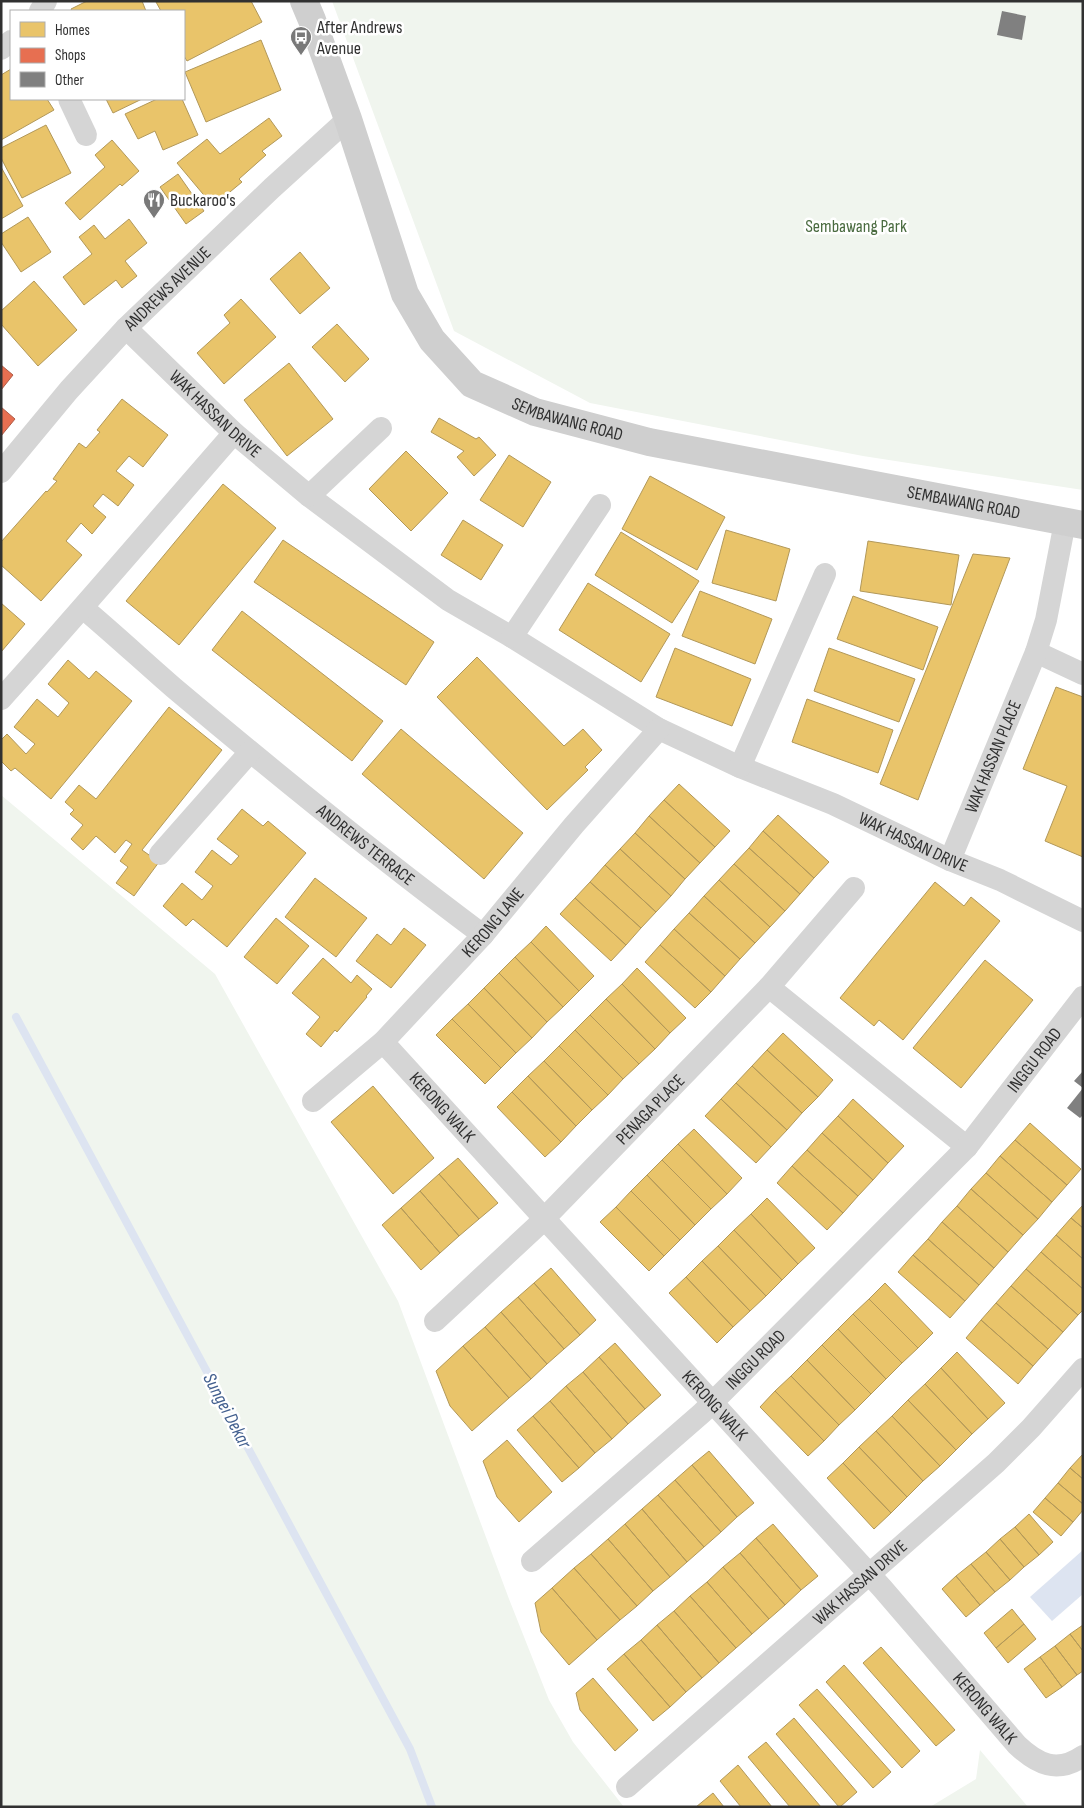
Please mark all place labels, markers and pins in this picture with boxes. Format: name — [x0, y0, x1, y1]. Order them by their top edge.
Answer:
place label: After Andrews Avenue — [316, 17, 402, 59]
bus stop icon: After Andrews Avenue — [289, 25, 313, 56]
restaurant icon: Buckaroo's — [142, 188, 166, 219]
place label: Buckaroo's — [170, 190, 236, 211]

